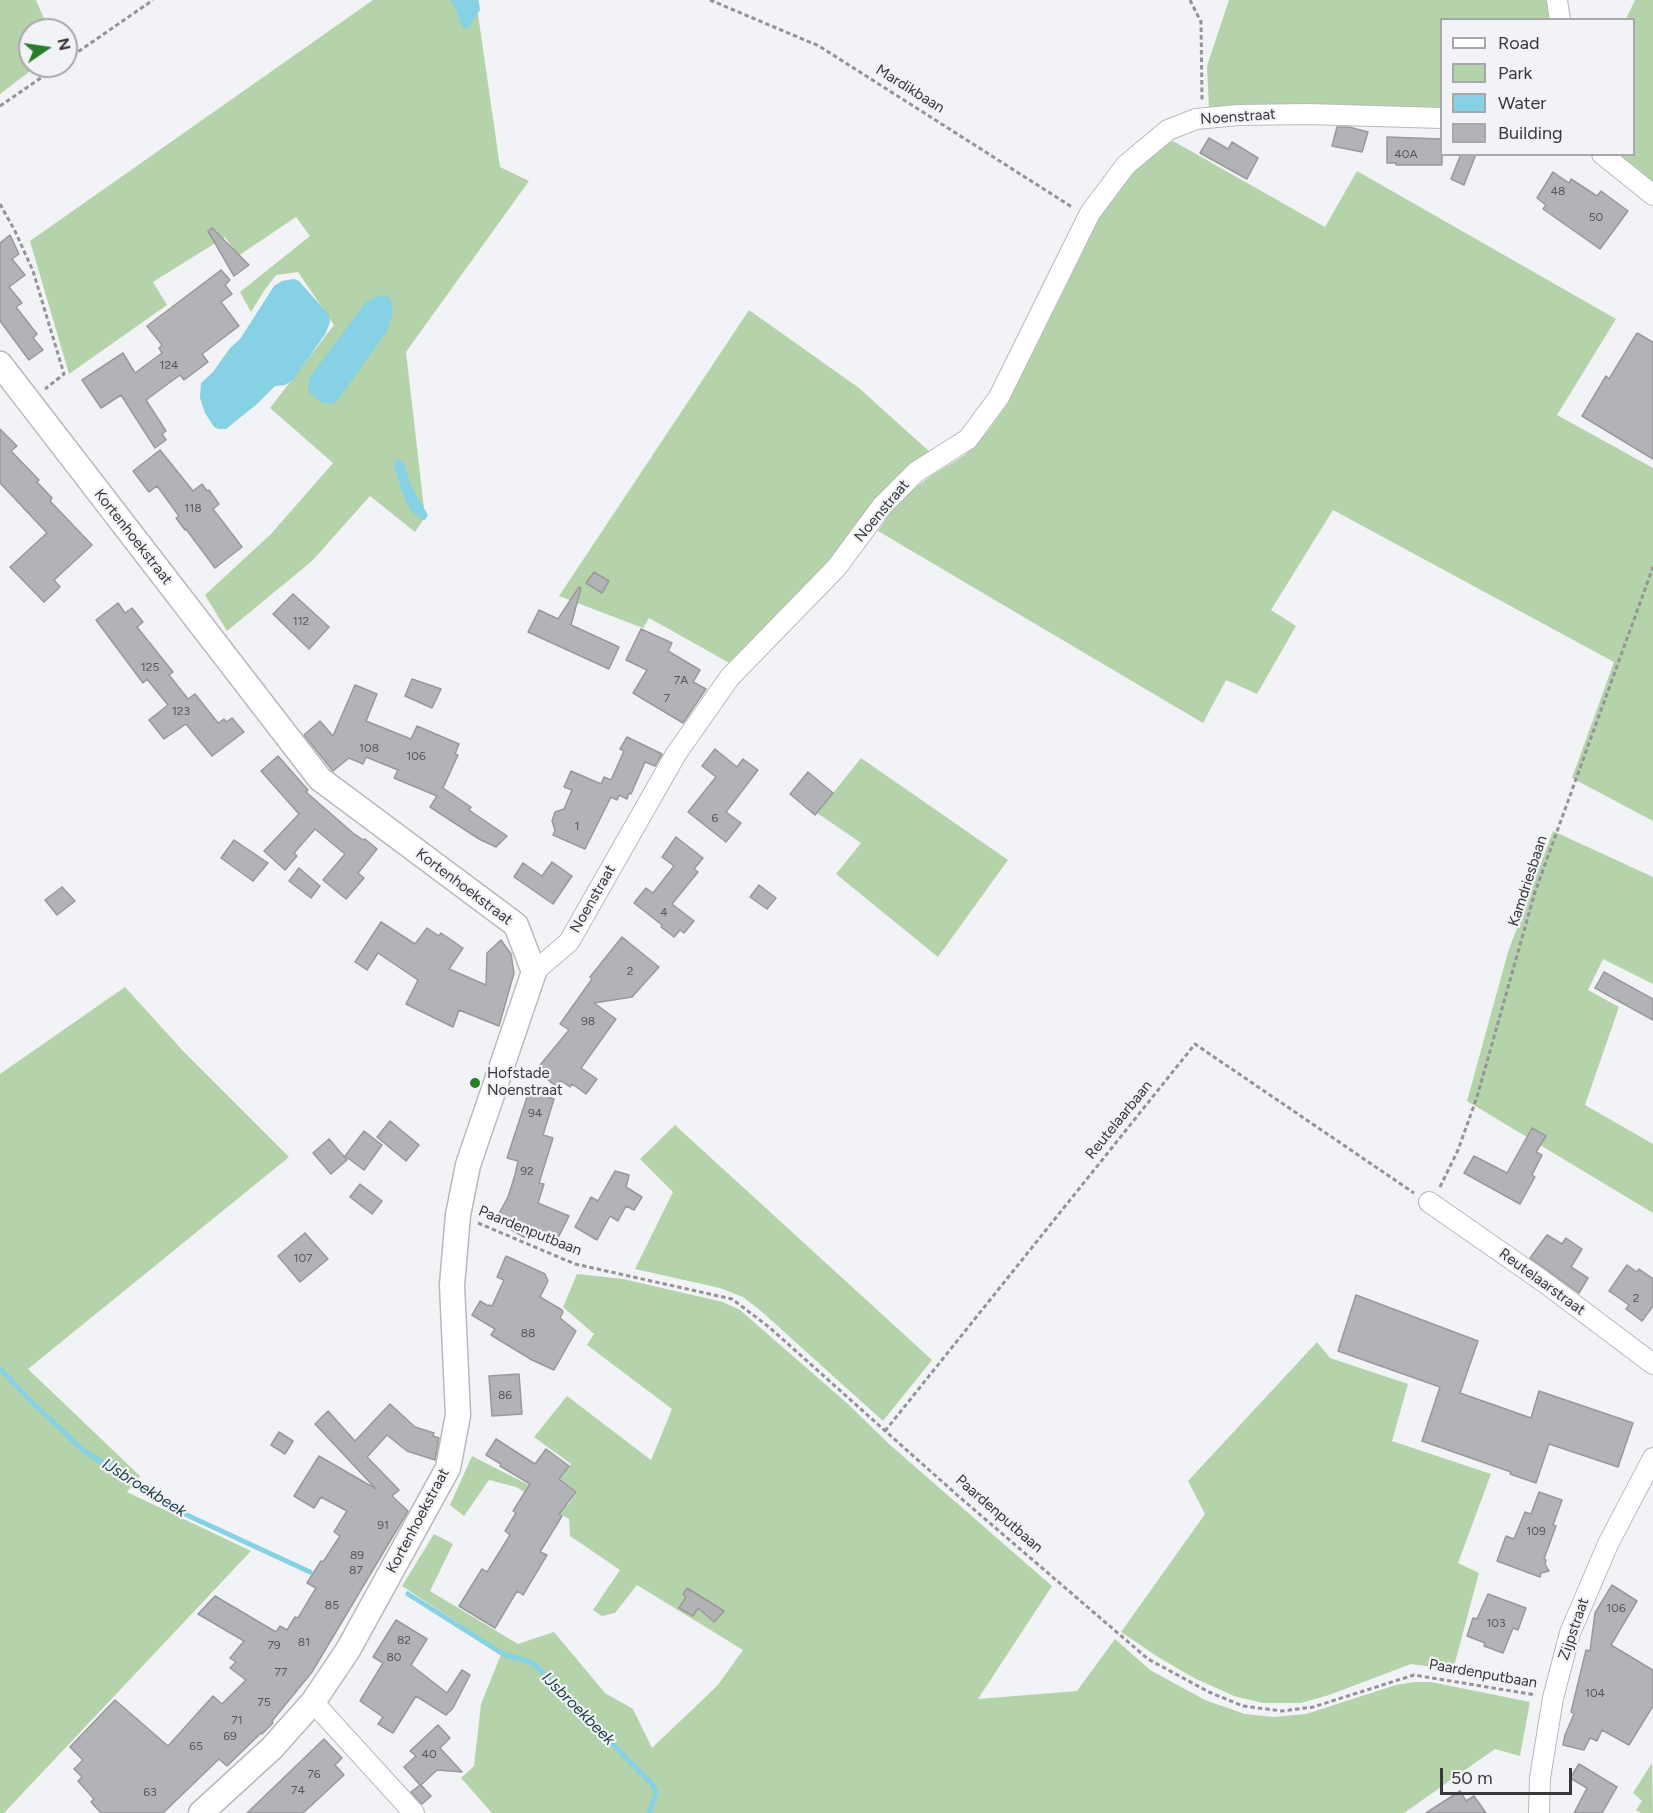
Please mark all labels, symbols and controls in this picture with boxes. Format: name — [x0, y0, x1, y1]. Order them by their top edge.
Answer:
north arrow — [18, 18, 78, 78]
legend — [1440, 18, 1635, 156]
text: Road — [1498, 32, 1539, 54]
text: N — [53, 36, 75, 52]
street label: Mardikbaan — [872, 61, 948, 117]
text: Park — [1498, 62, 1532, 84]
text: Water — [1498, 92, 1546, 114]
street label: Noenstraat — [1200, 105, 1276, 129]
text: Building — [1498, 122, 1563, 144]
house number: 40A — [1394, 147, 1418, 161]
house number: 48 — [1551, 184, 1565, 198]
house number: 50 — [1589, 210, 1603, 224]
house number: 124 — [159, 358, 179, 372]
street label: Noenstraat — [851, 476, 913, 546]
street label: Kortenhoekstraat — [90, 486, 176, 588]
house number: 118 — [184, 501, 202, 515]
house number: 112 — [293, 614, 309, 628]
house number: 125 — [141, 660, 159, 674]
house number: 7A — [674, 673, 688, 687]
house number: 7 — [664, 691, 670, 705]
house number: 123 — [172, 704, 190, 718]
house number: 108 — [359, 741, 379, 755]
house number: 106 — [406, 749, 426, 763]
house number: 6 — [712, 811, 718, 825]
house number: 1 — [575, 819, 579, 833]
street label: Kamdriesbaan — [1505, 833, 1551, 929]
street label: Kortenhoekstraat — [412, 845, 516, 929]
street label: Noenstraat — [566, 862, 620, 936]
house number: 4 — [660, 905, 668, 919]
house number: 2 — [627, 964, 633, 978]
house number: 98 — [581, 1014, 595, 1028]
place label: Hofstade Noenstraat — [487, 1065, 563, 1100]
marker: Hofstade Noenstraat — [468, 1076, 482, 1090]
street label: Reutelaarbaan — [1082, 1077, 1156, 1163]
house number: 94 — [528, 1106, 542, 1120]
house number: 92 — [520, 1164, 534, 1178]
street label: Paardenputbaan — [476, 1202, 584, 1260]
street label: Reutelaarstraat — [1495, 1245, 1589, 1319]
house number: 107 — [293, 1251, 313, 1265]
house number: 2 — [1633, 1291, 1639, 1305]
house number: 88 — [521, 1326, 535, 1340]
house number: 86 — [498, 1388, 512, 1402]
water label: IJsbroekbeek — [98, 1455, 190, 1521]
street label: Kortenhoekstraat — [383, 1465, 453, 1577]
street label: Paardenputbaan — [952, 1471, 1046, 1557]
house number: 91 — [377, 1518, 389, 1532]
house number: 109 — [1526, 1524, 1546, 1538]
house number: 89 — [350, 1548, 364, 1562]
house number: 87 — [349, 1563, 363, 1577]
street label: Zijpstraat — [1555, 1595, 1593, 1663]
house number: 85 — [325, 1598, 339, 1612]
house number: 106 — [1606, 1601, 1626, 1615]
house number: 103 — [1486, 1616, 1506, 1630]
house number: 82 — [397, 1633, 411, 1647]
house number: 81 — [298, 1635, 310, 1649]
house number: 79 — [267, 1638, 281, 1652]
house number: 80 — [386, 1650, 402, 1664]
street label: Paardenputbaan — [1427, 1656, 1539, 1692]
house number: 77 — [275, 1665, 287, 1679]
water label: IJsbroekbeek — [537, 1668, 619, 1750]
house number: 104 — [1585, 1686, 1605, 1700]
house number: 75 — [257, 1695, 271, 1709]
house number: 71 — [231, 1713, 243, 1727]
house number: 69 — [223, 1729, 237, 1743]
house number: 65 — [189, 1739, 203, 1753]
house number: 40 — [421, 1747, 437, 1761]
scale bar — [1443, 1756, 1575, 1794]
house number: 76 — [307, 1767, 321, 1781]
text: 50 m — [1451, 1767, 1493, 1789]
house number: 74 — [291, 1783, 305, 1797]
house number: 63 — [143, 1785, 157, 1799]

